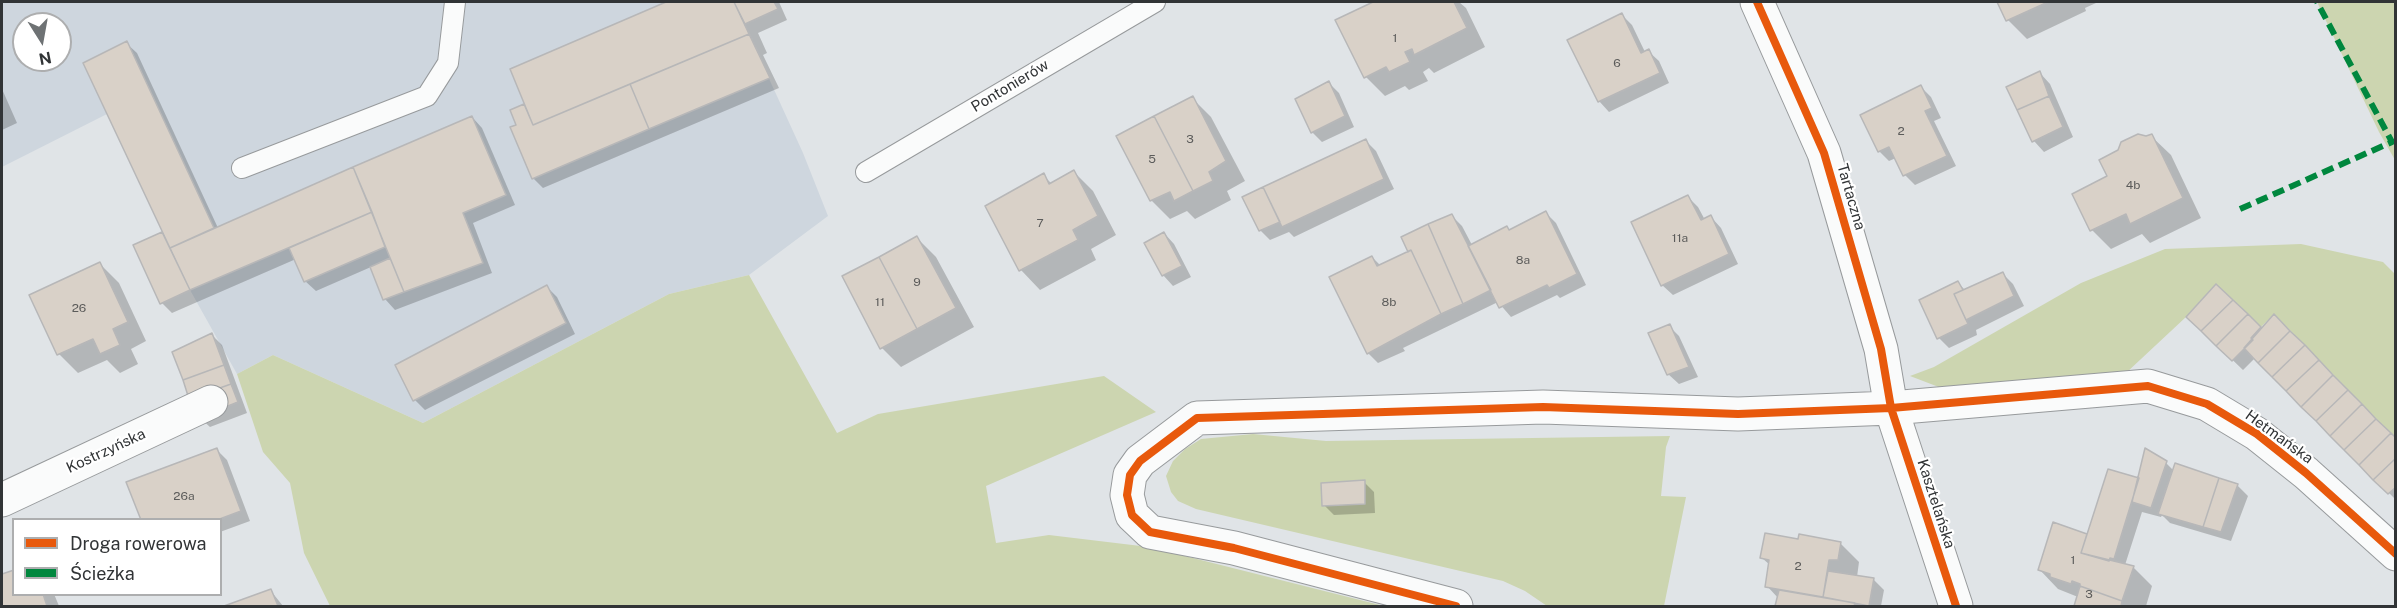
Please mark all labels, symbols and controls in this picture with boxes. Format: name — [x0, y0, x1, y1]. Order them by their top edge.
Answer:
north arrow — [12, 12, 72, 72]
house number: 1 — [1393, 31, 1397, 45]
text: N — [37, 48, 53, 69]
street label: Pontonierów — [968, 56, 1052, 116]
house number: 6 — [1613, 56, 1621, 70]
house number: 2 — [1897, 124, 1905, 138]
house number: 3 — [1186, 132, 1194, 146]
house number: 5 — [1148, 152, 1156, 166]
street label: Tartaczna — [1833, 162, 1869, 232]
house number: 4b — [2126, 178, 2140, 192]
house number: 7 — [1036, 216, 1044, 230]
house number: 11a — [1672, 231, 1688, 245]
house number: 8a — [1516, 253, 1530, 267]
house number: 9 — [913, 275, 921, 289]
house number: 11 — [875, 295, 885, 309]
house number: 8b — [1382, 295, 1396, 309]
house number: 26 — [72, 301, 86, 315]
street label: Hetmańska — [2242, 406, 2316, 468]
street label: Kostrzyńska — [64, 425, 148, 477]
street label: Kasztelańska — [1913, 457, 1959, 551]
house number: 26a — [173, 489, 195, 503]
legend — [12, 518, 222, 596]
text: Droga rowerowa — [70, 533, 206, 554]
house number: 1 — [2071, 553, 2075, 567]
house number: 2 — [1794, 559, 1802, 573]
text: Ścieżka — [70, 563, 135, 584]
house number: 3 — [2085, 587, 2093, 601]

